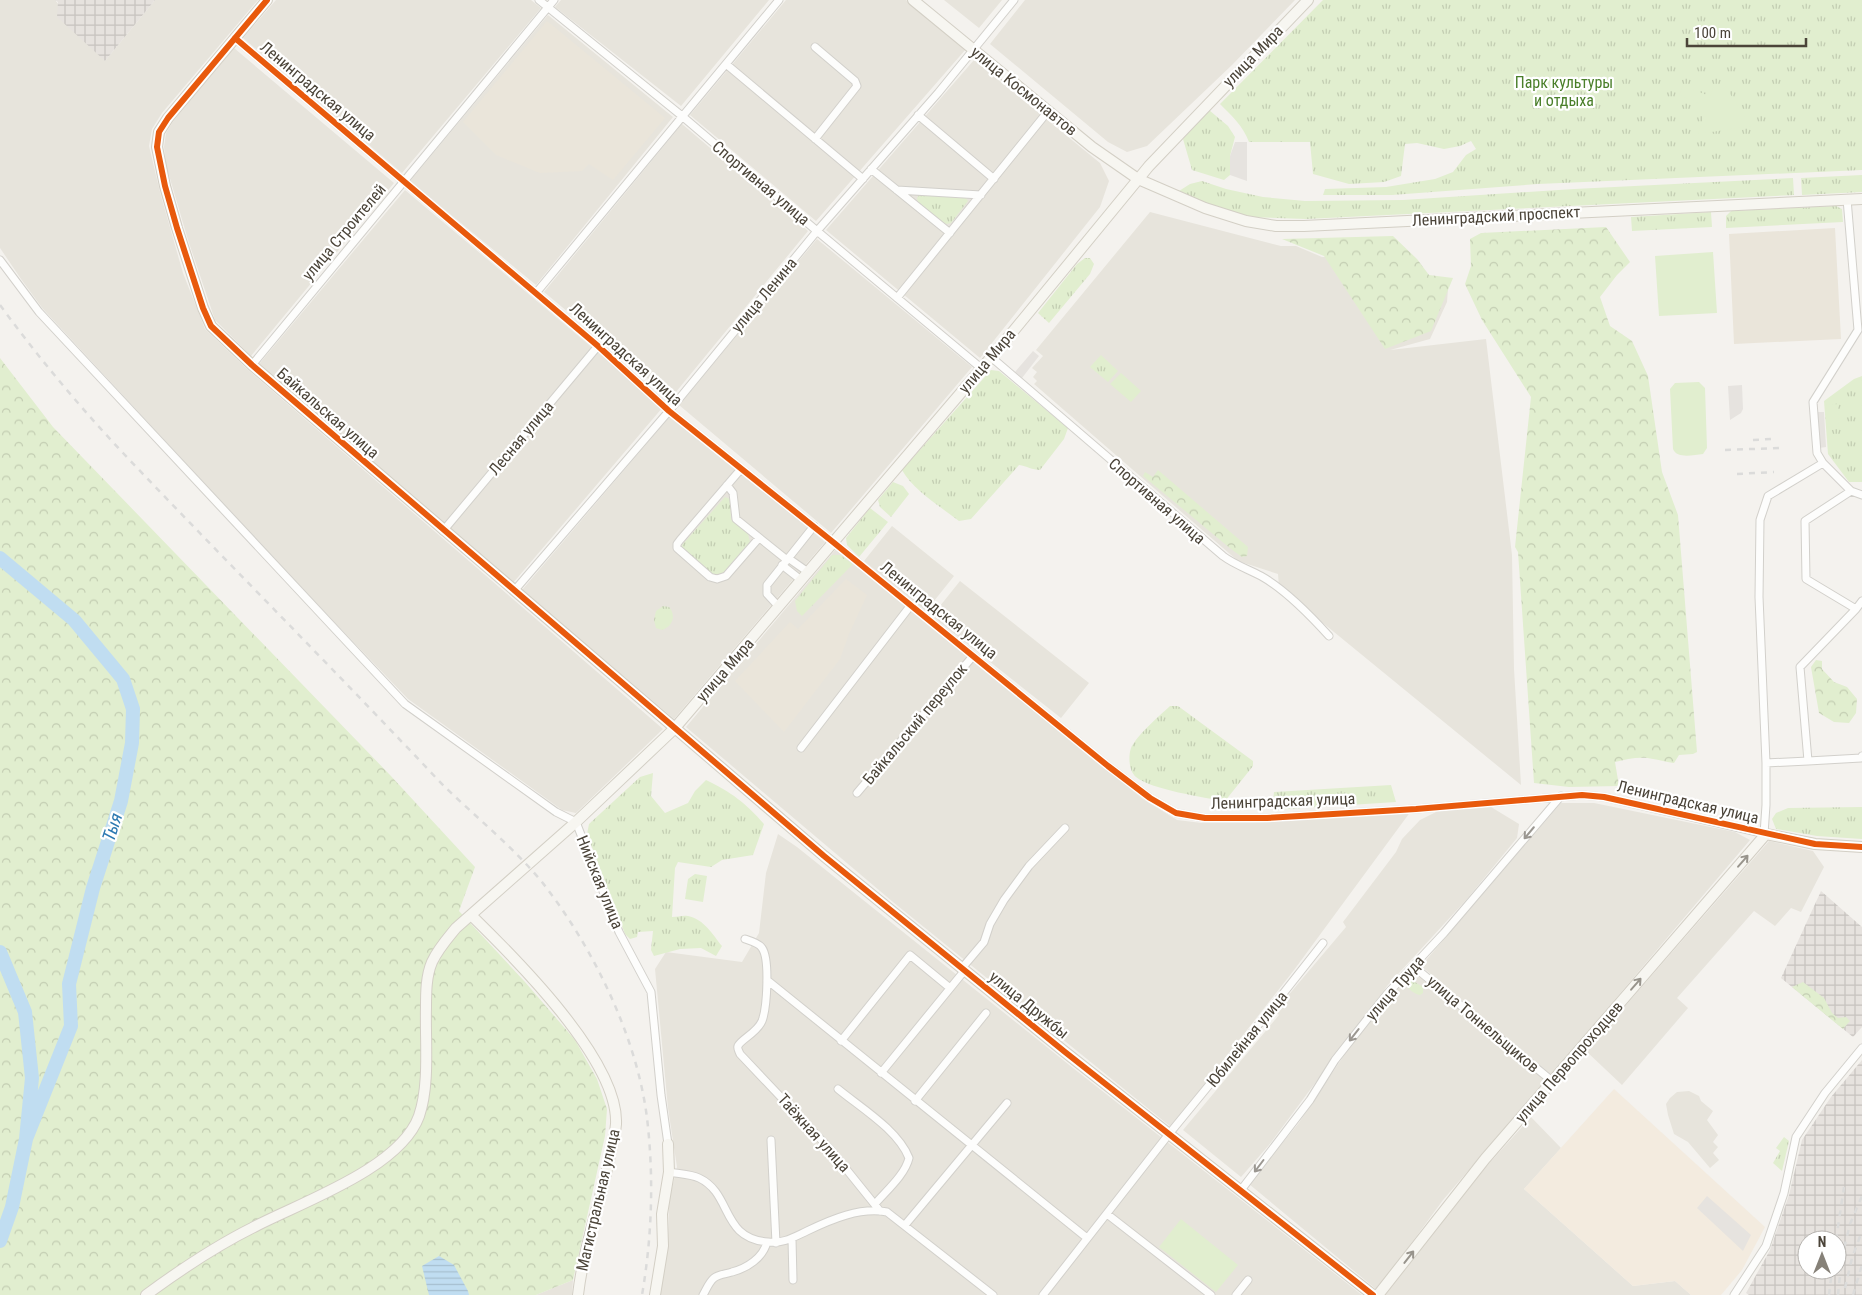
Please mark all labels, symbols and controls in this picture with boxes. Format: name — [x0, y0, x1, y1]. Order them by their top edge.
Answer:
scale bar — [1687, 15, 1806, 47]
street label: улица Мира — [1219, 21, 1287, 91]
text: 100 m — [1694, 24, 1731, 42]
street label: Ленинградская улица — [256, 37, 380, 145]
street label: улица Космонавтов — [967, 42, 1081, 140]
park label: Парк культуры и отдыха — [1515, 73, 1613, 110]
street label: Спортивная улица — [708, 137, 814, 229]
street label: улица Строителей — [298, 180, 390, 284]
street label: Ленинградский проспект — [1411, 202, 1581, 230]
street label: улица Ленина — [727, 254, 801, 336]
street label: Ленинградская улица — [566, 299, 686, 409]
street label: улица Мира — [955, 325, 1019, 397]
street label: Байкальская улица — [273, 364, 383, 462]
street label: Лесная улица — [485, 397, 557, 479]
street label: Спортивная улица — [1105, 454, 1209, 548]
street label: Ленинградская улица — [877, 557, 1001, 663]
street label: улица Мира — [692, 634, 758, 706]
street label: Байкальский переулок — [859, 659, 971, 788]
street label: Ленинградская улица — [1615, 776, 1761, 828]
street label: Ленинградская улица — [1210, 789, 1356, 813]
water label: Тыя — [98, 810, 126, 844]
one-way arrow — [1524, 826, 1535, 839]
street label: Нийская улица — [573, 833, 627, 931]
one-way arrow — [1737, 855, 1748, 868]
street label: улица Труда — [1362, 952, 1428, 1024]
street label: улица Дружбы — [985, 967, 1073, 1043]
street label: улица Тоннельщиков — [1423, 972, 1543, 1076]
one-way arrow — [1630, 978, 1642, 991]
street label: Юбилейная улица — [1203, 987, 1291, 1091]
street label: улица Первопроходцев — [1511, 997, 1627, 1127]
one-way arrow — [1349, 1028, 1360, 1041]
street label: Таёжная улица — [774, 1090, 854, 1176]
street label: Магистральная улица — [572, 1127, 624, 1273]
one-way arrow — [1254, 1160, 1265, 1173]
north arrow — [1797, 1230, 1847, 1280]
text: N — [1818, 1234, 1826, 1250]
one-way arrow — [1403, 1250, 1414, 1263]

